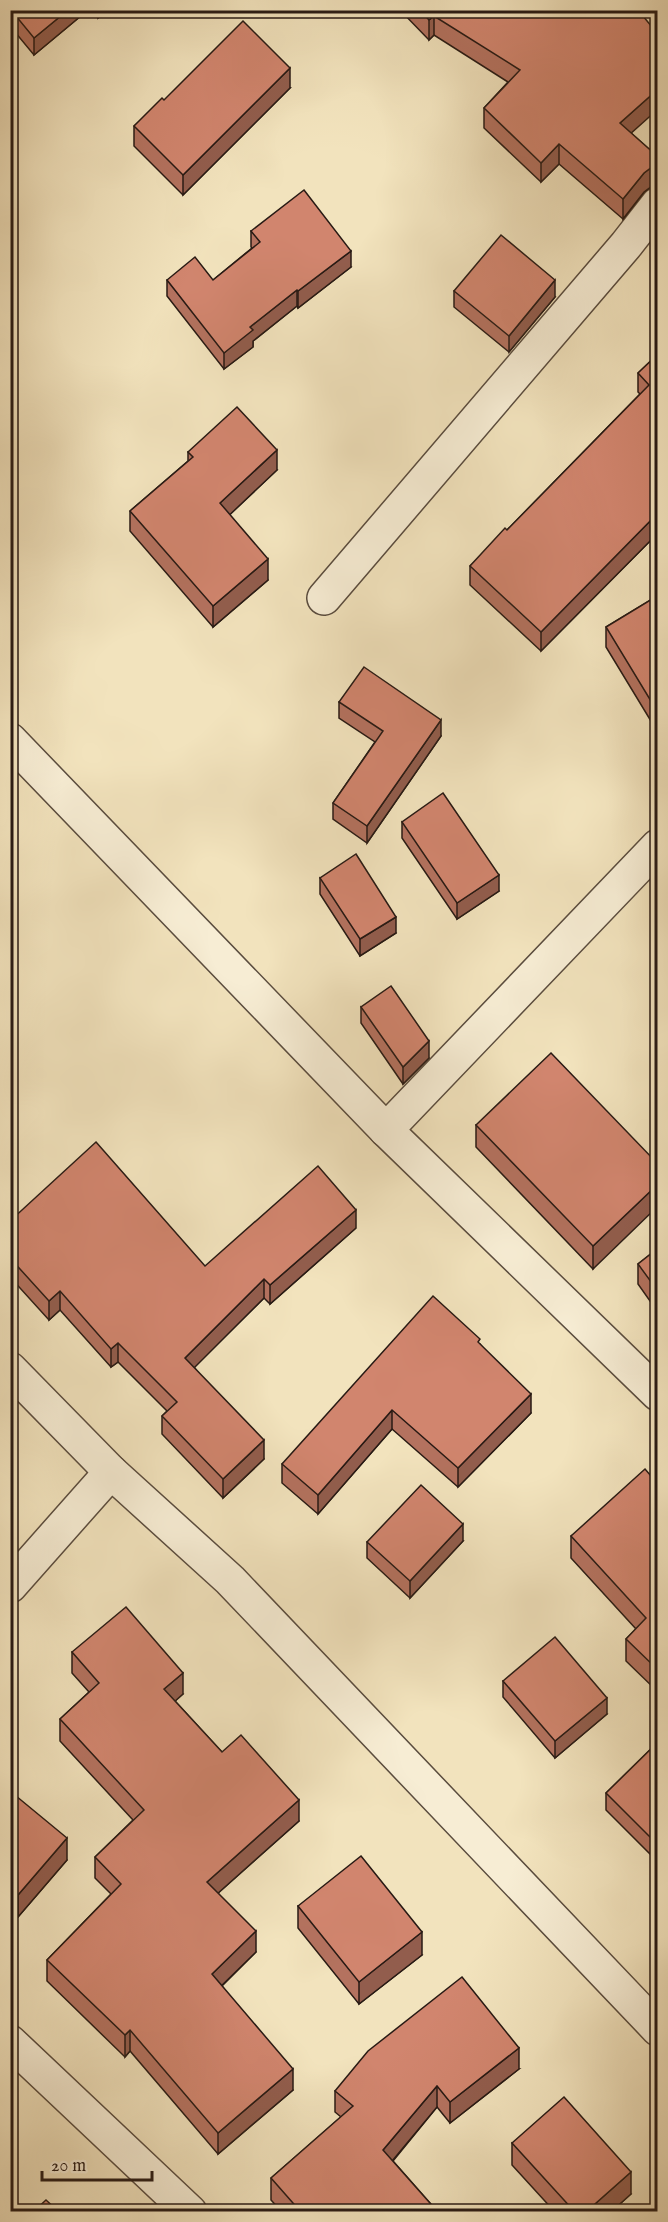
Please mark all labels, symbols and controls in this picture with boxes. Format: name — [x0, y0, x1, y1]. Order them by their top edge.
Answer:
scale bar — [42, 2144, 152, 2182]
text: 20 m — [51, 2155, 86, 2178]

